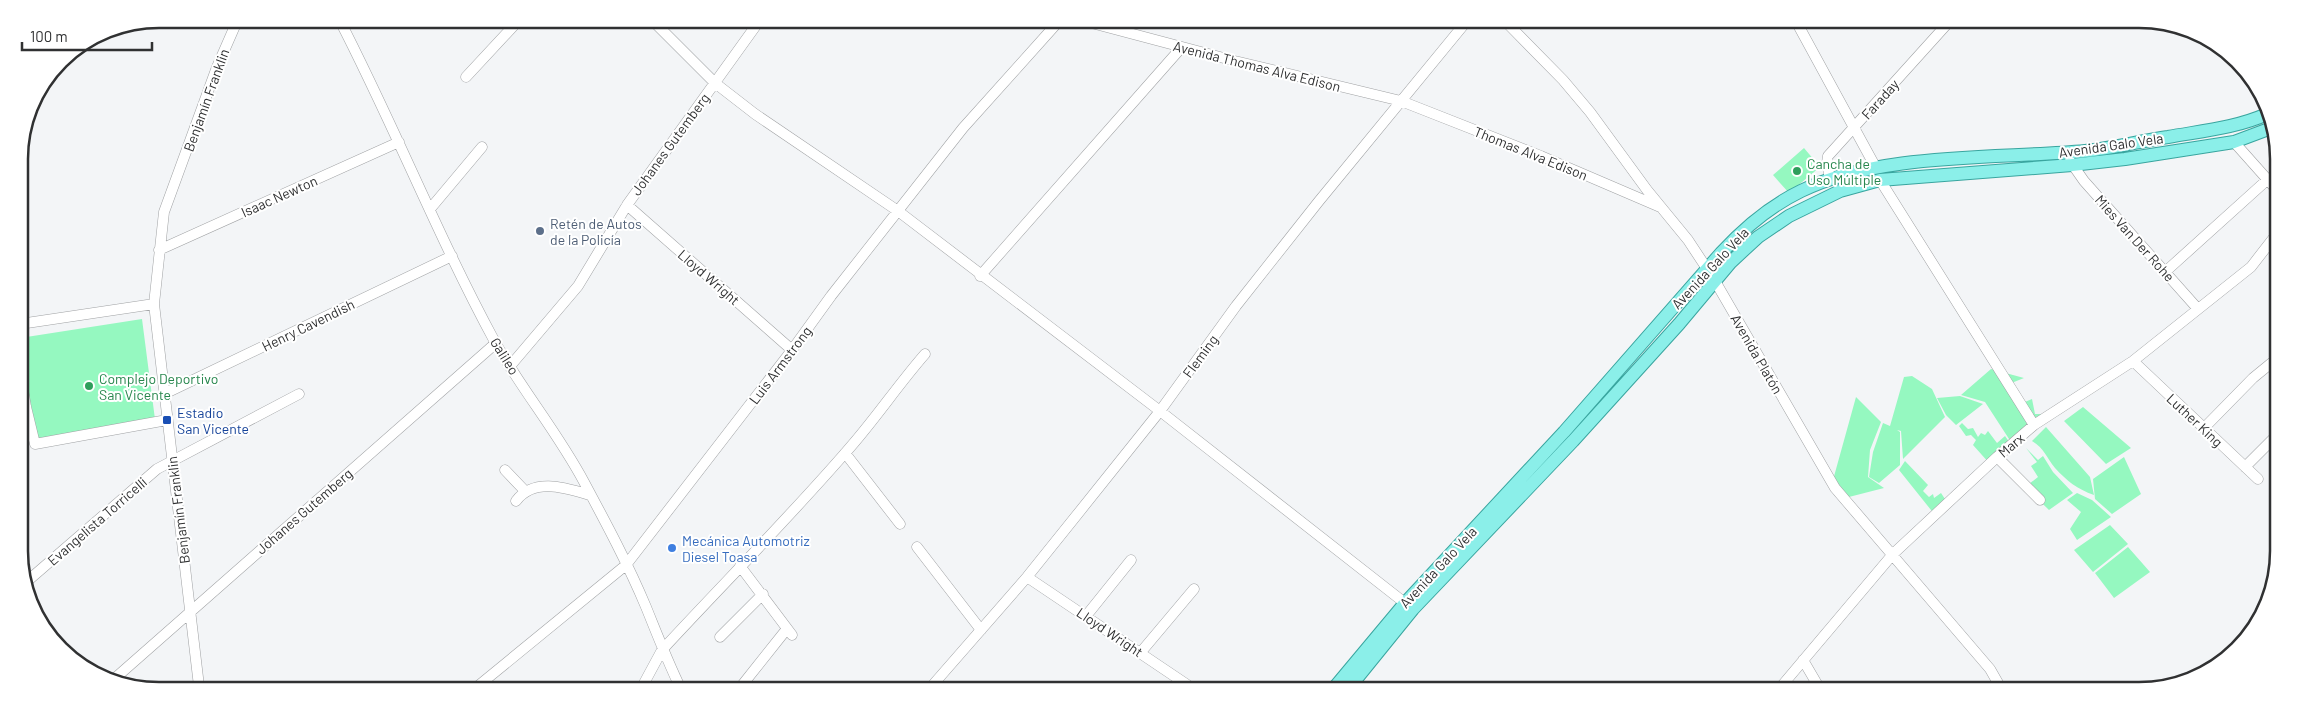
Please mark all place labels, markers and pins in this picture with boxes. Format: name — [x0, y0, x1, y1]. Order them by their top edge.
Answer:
place label: Cancha de Uso Múltiple — [1807, 155, 1881, 188]
marker: Cancha de Uso Múltiple — [1791, 165, 1803, 177]
place label: Retén de Autos de la Policía — [550, 215, 642, 248]
marker: Retén de Autos de la Policía — [534, 225, 546, 237]
place label: Complejo Deportivo San Vicente — [99, 370, 218, 403]
marker: Complejo Deportivo San Vicente — [83, 380, 95, 392]
place label: Estadio San Vicente — [177, 404, 249, 437]
marker: Estadio San Vicente — [161, 414, 173, 426]
place label: Mecánica Automotriz Diesel Toasa — [682, 532, 810, 565]
marker: Mecánica Automotriz Diesel Toasa — [666, 542, 678, 554]

